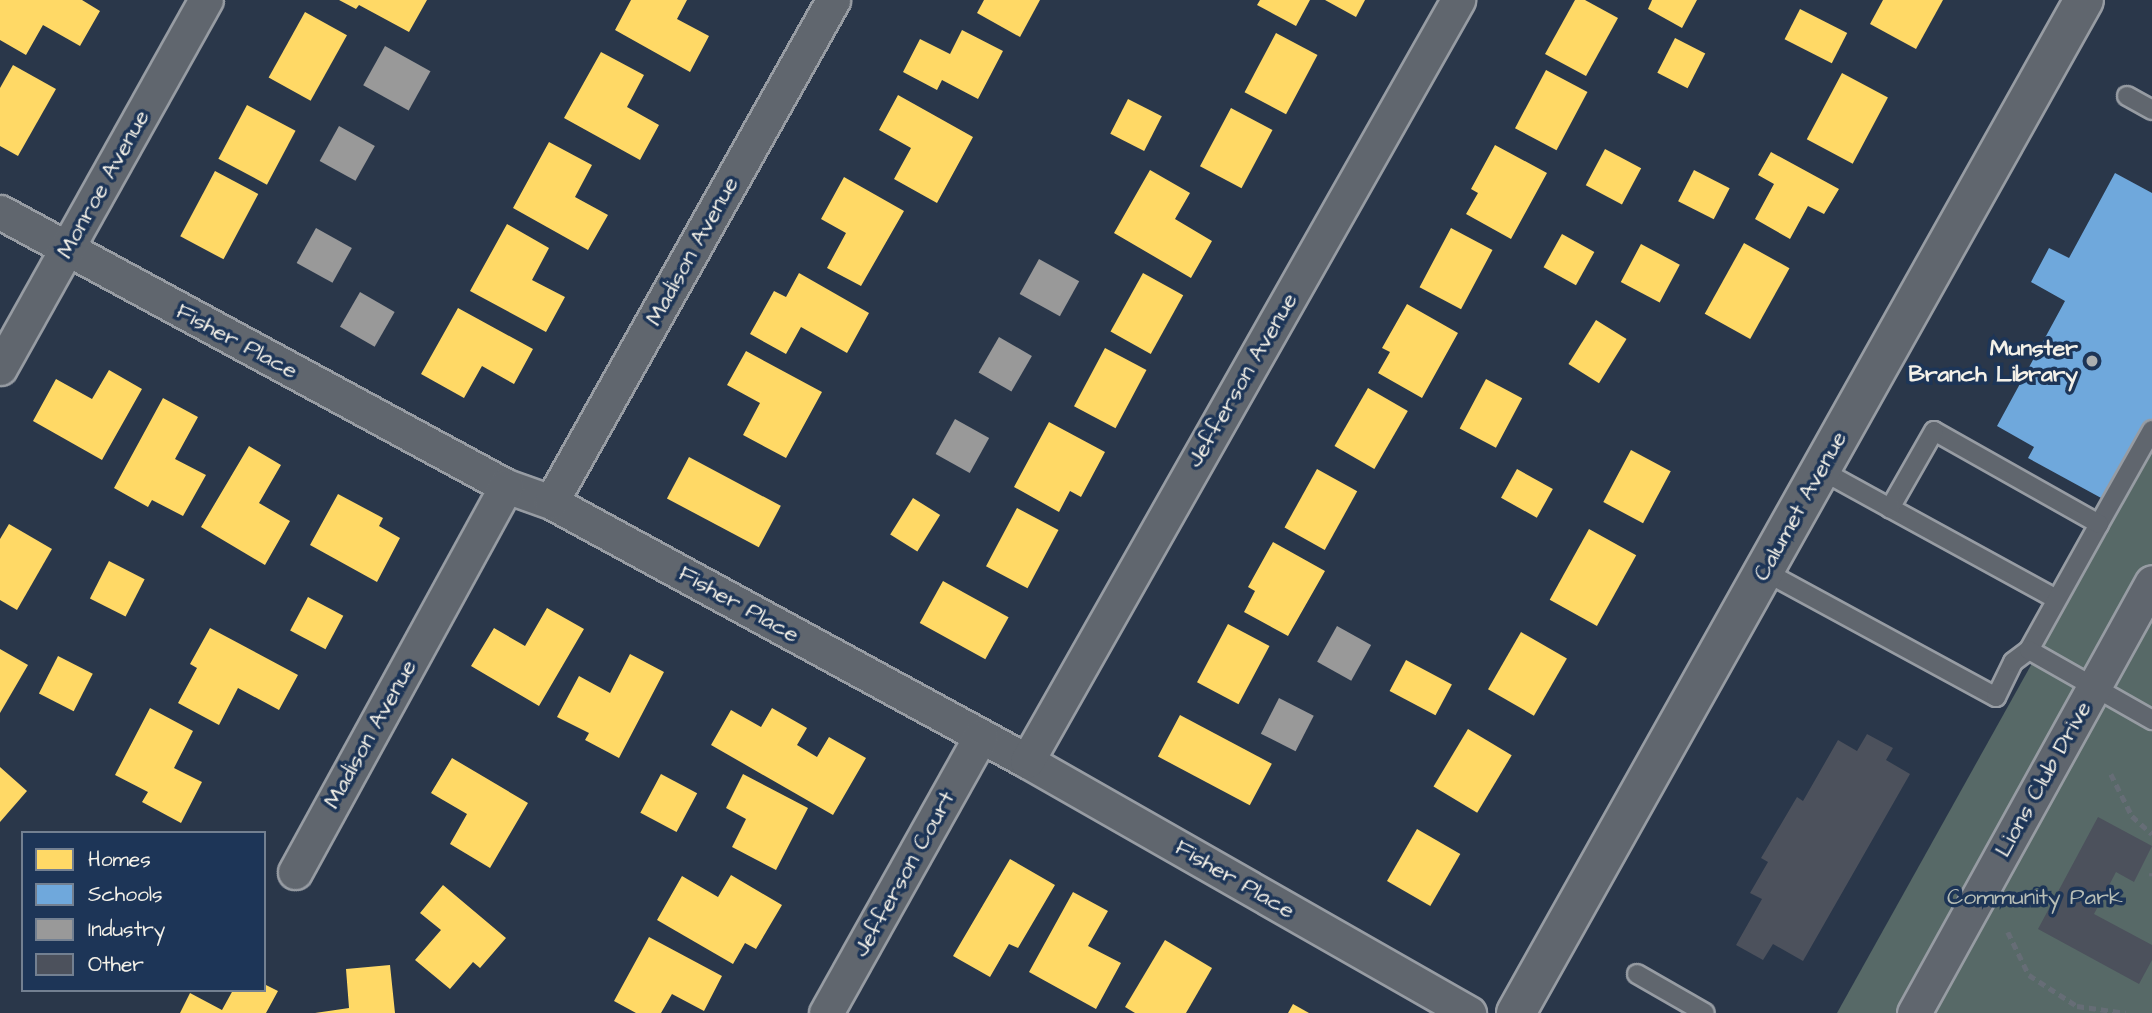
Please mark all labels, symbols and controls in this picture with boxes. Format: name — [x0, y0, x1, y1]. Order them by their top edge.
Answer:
street label: Monroe Avenue — [51, 105, 155, 263]
street label: Madison Avenue — [640, 172, 744, 330]
street label: Jefferson Avenue — [1181, 288, 1303, 472]
street label: Fisher Place — [172, 297, 302, 385]
place label: Munster Branch Library — [1909, 334, 2078, 388]
marker: Munster Branch Library — [2084, 353, 2100, 369]
street label: Calumet Avenue — [1747, 426, 1853, 586]
street label: Fisher Place — [674, 560, 804, 648]
street label: Madison Avenue — [318, 655, 422, 813]
street label: Lions Club Drive — [1989, 696, 2097, 862]
street label: Jefferson Court — [847, 786, 961, 962]
legend — [21, 831, 266, 992]
street label: Fisher Place — [1170, 834, 1300, 924]
text: Homes — [88, 845, 151, 874]
text: Schools — [88, 880, 163, 909]
park label: Community Park — [1947, 883, 2123, 911]
text: Industry — [88, 915, 165, 944]
text: Other — [88, 950, 144, 979]

